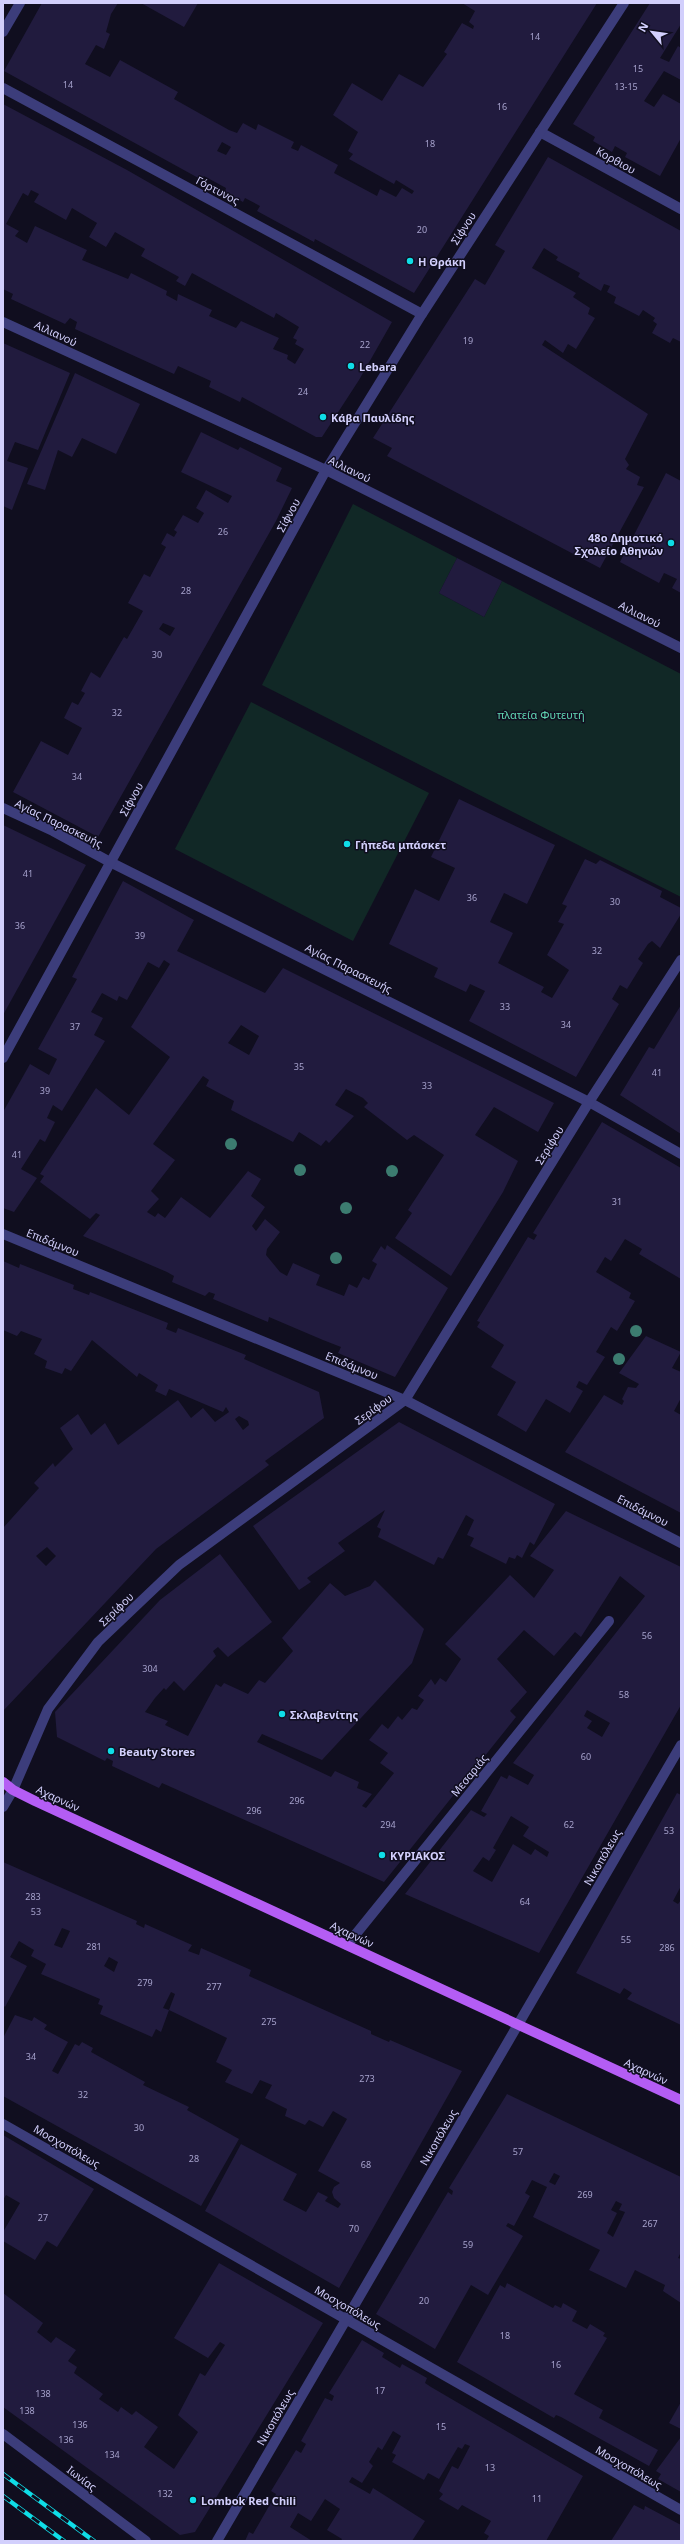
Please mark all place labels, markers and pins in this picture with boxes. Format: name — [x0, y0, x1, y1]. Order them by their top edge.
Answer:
place label: Η Θράκη — [418, 254, 466, 269]
marker: Η Θράκη — [405, 256, 415, 266]
place label: Lebara — [359, 359, 397, 374]
marker: Lebara — [346, 361, 356, 371]
place label: Κάβα Παυλίδης — [331, 410, 415, 425]
marker: Κάβα Παυλίδης — [318, 412, 328, 422]
place label: 48ο Δημοτικό Σχολείο Αθηνών — [575, 530, 663, 558]
marker: 48ο Δημοτικό Σχολείο Αθηνών — [666, 538, 676, 548]
place label: Γήπεδα μπάσκετ — [355, 837, 446, 852]
marker: Γήπεδα μπάσκετ — [342, 839, 352, 849]
place label: Σκλαβενίτης — [290, 1707, 359, 1722]
marker: Σκλαβενίτης — [277, 1709, 287, 1719]
place label: Beauty Stores — [119, 1744, 196, 1759]
marker: Beauty Stores — [106, 1746, 116, 1756]
place label: ΚΥΡΙΑΚΟΣ — [390, 1848, 445, 1863]
marker: ΚΥΡΙΑΚΟΣ — [377, 1850, 387, 1860]
place label: Lombok Red Chili — [201, 2493, 296, 2508]
marker: Lombok Red Chili — [188, 2495, 198, 2505]

